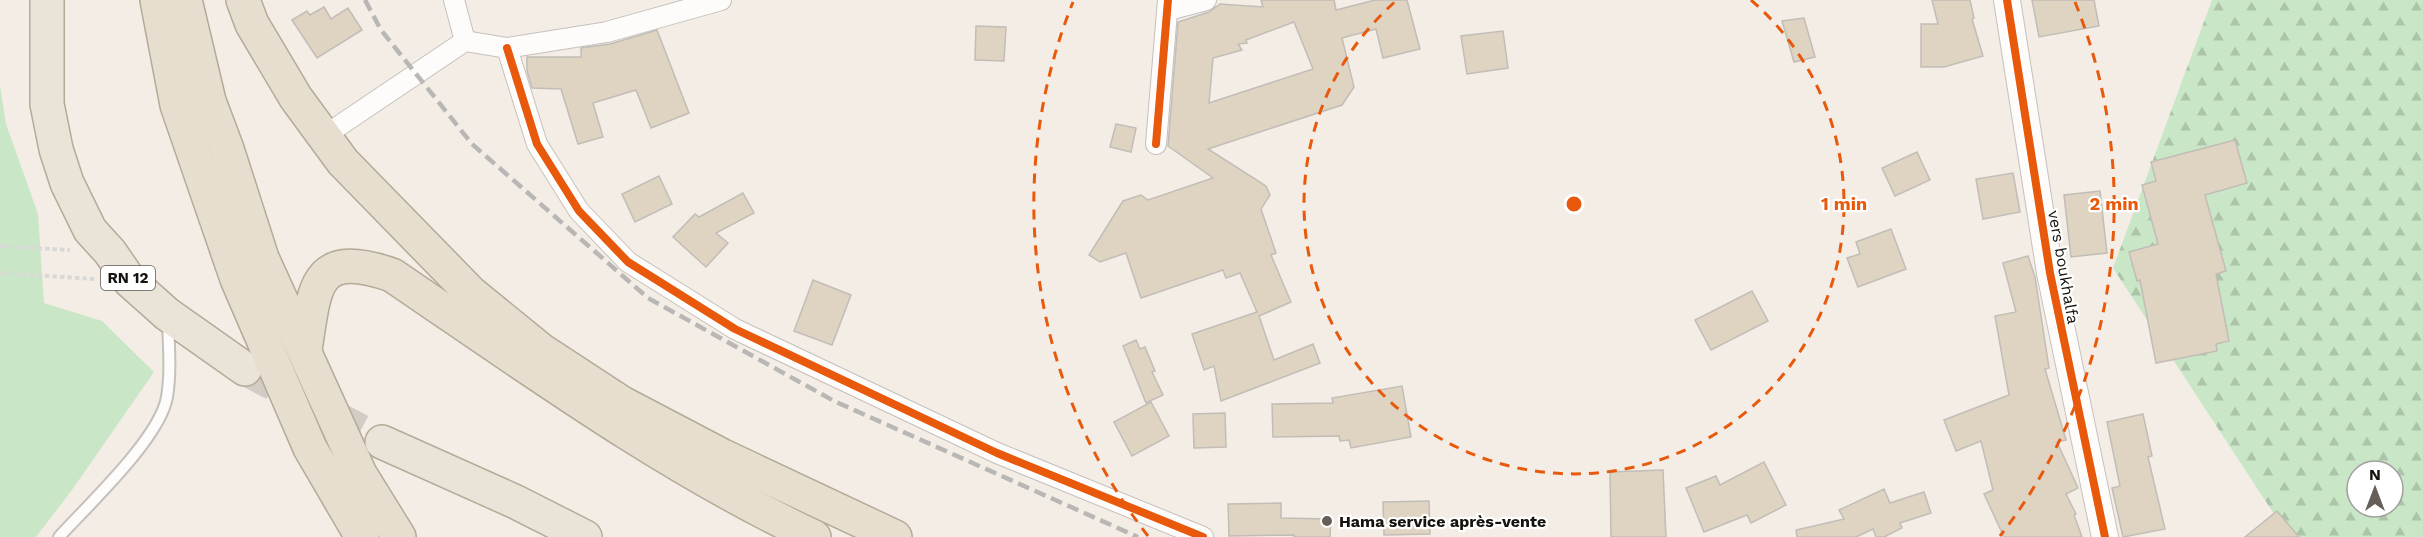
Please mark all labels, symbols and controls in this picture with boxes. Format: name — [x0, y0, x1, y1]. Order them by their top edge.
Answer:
text: 1 min — [1821, 193, 1867, 214]
text: 2 min — [2089, 193, 2139, 214]
centre of rings — [1564, 194, 1584, 214]
street label: vers boukhalfa — [2044, 209, 2083, 325]
road number: RN 12 — [101, 266, 155, 290]
north arrow — [2345, 459, 2405, 519]
text: N — [2369, 465, 2381, 484]
place label: Hama service après-vente — [1339, 512, 1546, 531]
marker: Hama service après-vente — [1320, 514, 1334, 528]

